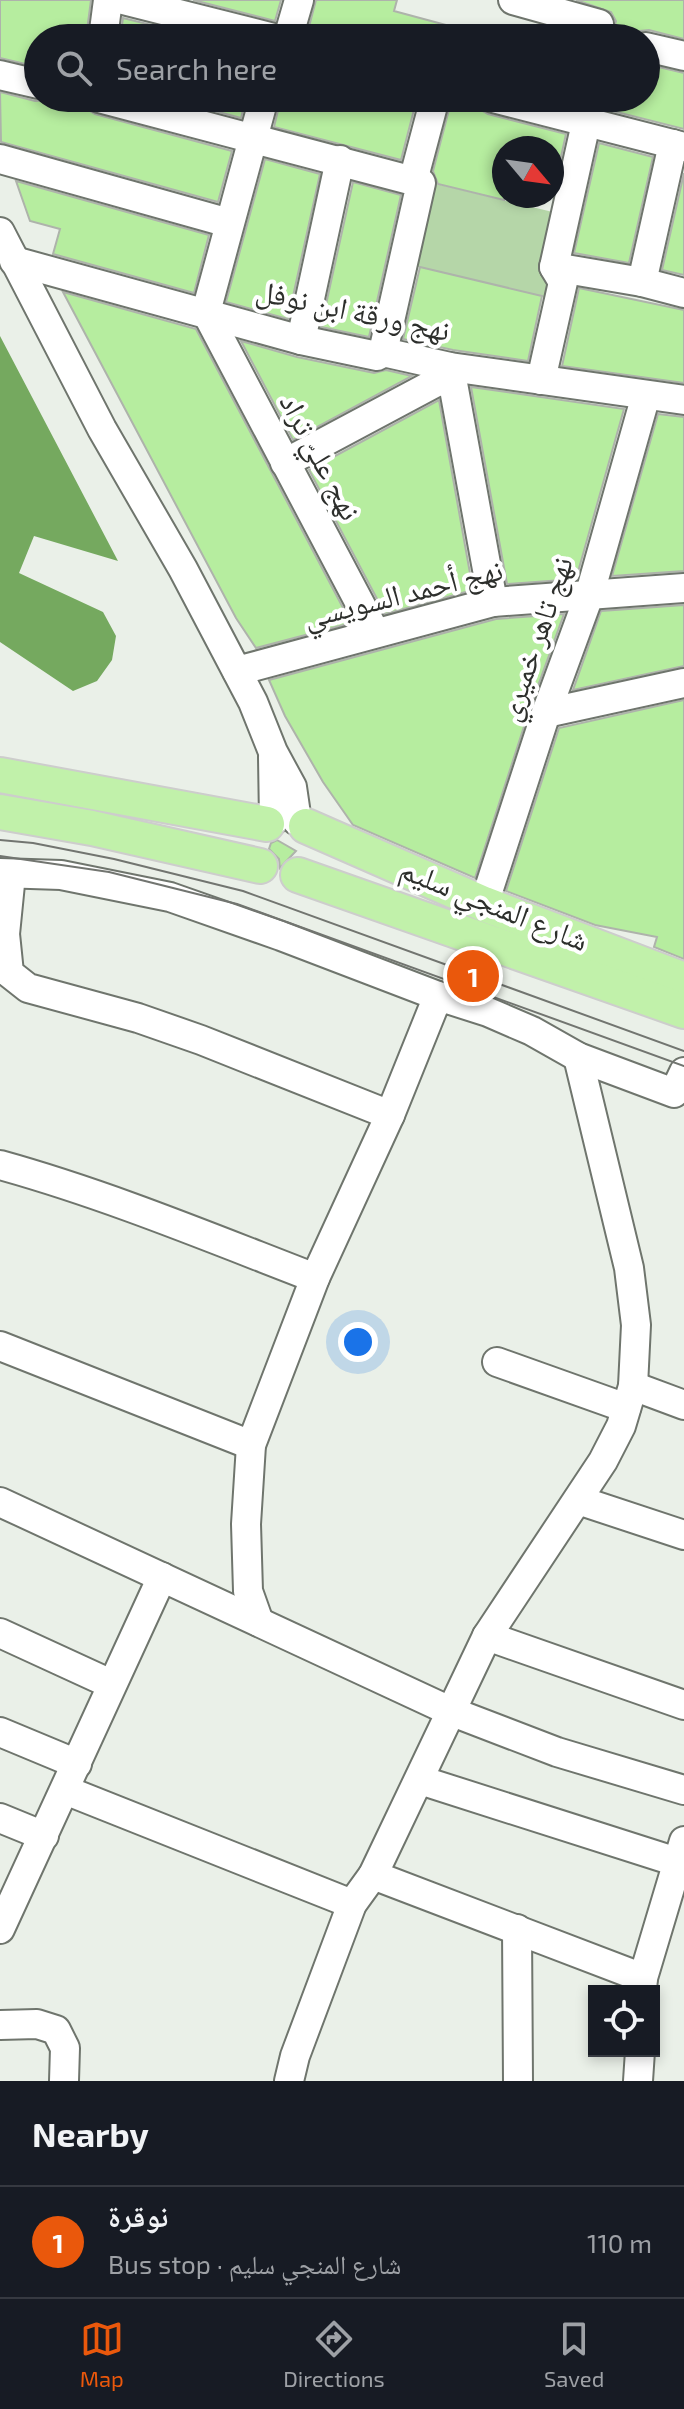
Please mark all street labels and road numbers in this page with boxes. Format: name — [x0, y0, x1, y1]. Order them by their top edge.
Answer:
street label: نهج ورقة ابن نوفل — [253, 271, 454, 350]
street label: نهج عليّ تراد — [267, 387, 370, 529]
street label: نهج أحمد السويسي — [299, 550, 508, 642]
street label: نهج تاهر خميري — [489, 552, 586, 728]
street label: شارع المنجي سليم — [393, 849, 594, 964]

